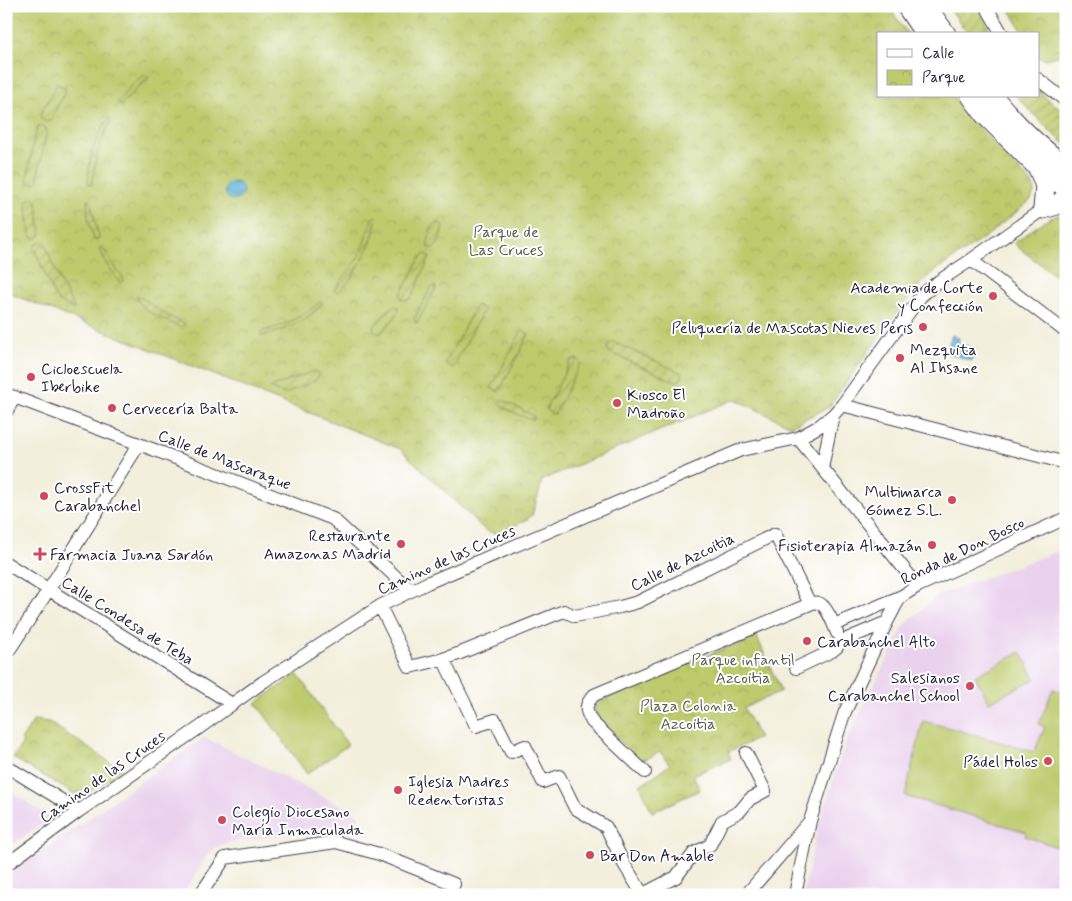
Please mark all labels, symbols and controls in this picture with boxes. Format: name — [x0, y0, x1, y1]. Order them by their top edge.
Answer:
legend — [877, 32, 1040, 98]
text: Calle — [922, 44, 954, 64]
text: Parque — [922, 68, 965, 88]
park label: Parque de Las Cruces — [469, 222, 543, 261]
place label: Academia de Corte y Confección — [850, 278, 983, 317]
marker: Academia de Corte y Confección — [987, 290, 999, 302]
place label: Peluquería de Mascotas Nieves Peris — [672, 318, 913, 339]
marker: Peluquería de Mascotas Nieves Peris — [917, 321, 929, 333]
place label: Mezquita Al Ihsane — [910, 340, 978, 379]
marker: Mezquita Al Ihsane — [894, 352, 906, 364]
place label: Cicloescuela Iberbike — [41, 359, 123, 398]
marker: Cicloescuela Iberbike — [25, 371, 37, 383]
place label: Kiosco El Madroño — [627, 385, 686, 424]
marker: Kiosco El Madroño — [611, 397, 623, 409]
place label: Cervecería Balta — [122, 399, 238, 420]
marker: Cervecería Balta — [106, 402, 118, 414]
street label: Calle de Mascaraque — [155, 425, 294, 496]
place label: CrossFit Carabanchel — [54, 478, 141, 517]
place label: Multimarca Gómez S.L. — [865, 482, 942, 521]
marker: CrossFit Carabanchel — [38, 490, 50, 502]
marker: Multimarca Gómez S.L. — [946, 494, 958, 506]
street label: Ronda de Don Bosco — [897, 512, 1028, 590]
street label: Camino de las Cruces — [374, 521, 519, 600]
place label: Restaurante Amazonas Madrid — [264, 526, 391, 565]
street label: Calle de Azcoitia — [627, 528, 738, 597]
place label: Fisioterapia Almazán — [778, 536, 922, 557]
marker: Restaurante Amazonas Madrid — [395, 538, 407, 550]
marker: Fisioterapia Almazán — [926, 539, 938, 551]
place label: Farmacia Juana Sardón — [50, 545, 213, 566]
marker: Farmacia Juana Sardón — [34, 548, 46, 560]
street label: Calle Condesa de Teba — [57, 572, 197, 671]
place label: Carabanchel Alto — [817, 632, 936, 653]
marker: Carabanchel Alto — [801, 635, 813, 647]
park label: Parque infantil Azcoitia — [691, 650, 795, 689]
place label: Salesianos Carabanchel School — [828, 668, 960, 707]
marker: Salesianos Carabanchel School — [964, 680, 976, 692]
park label: Plaza Colonia Azcoitia — [640, 696, 736, 735]
street label: Camino de las Cruces — [36, 726, 170, 829]
place label: Pádel Holos — [963, 752, 1038, 773]
marker: Pádel Holos — [1042, 755, 1054, 767]
place label: Iglesia Madres Redentoristas — [408, 772, 509, 811]
marker: Iglesia Madres Redentoristas — [392, 784, 404, 796]
place label: Colegio Diocesano María Inmaculada — [232, 802, 364, 841]
marker: Colegio Diocesano María Inmaculada — [216, 814, 228, 826]
place label: Bar Don Amable — [600, 846, 714, 867]
marker: Bar Don Amable — [584, 849, 596, 861]

